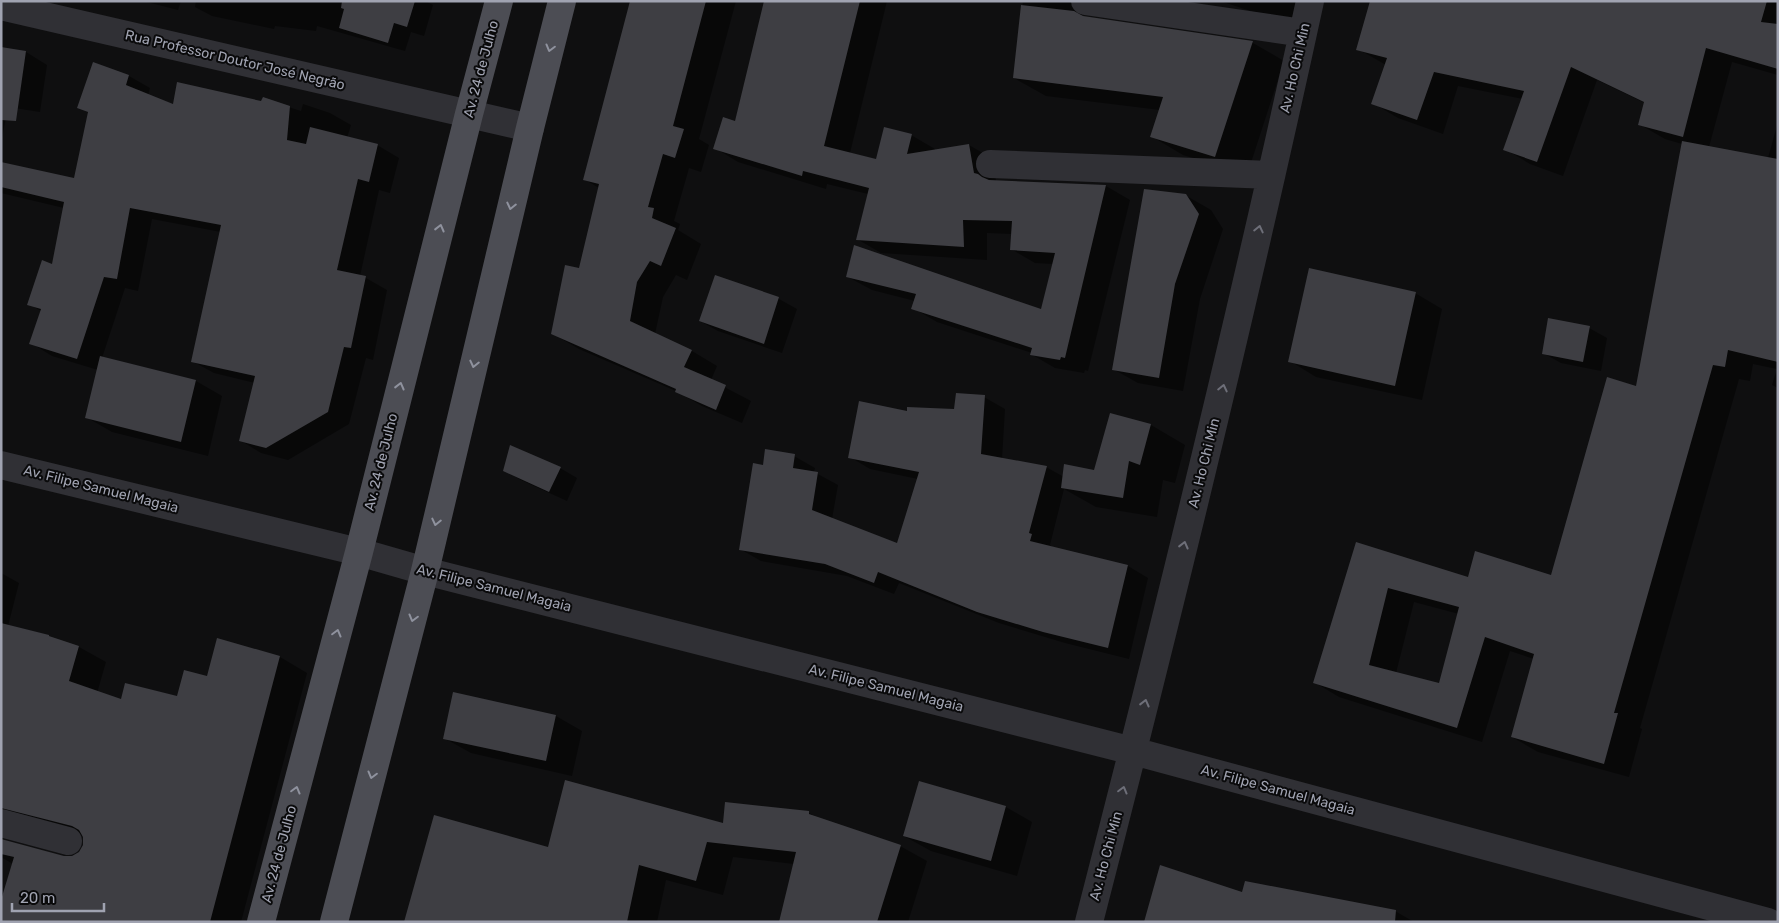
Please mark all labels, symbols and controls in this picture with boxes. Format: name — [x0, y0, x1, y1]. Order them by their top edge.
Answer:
street label: Av. 24 de Julho — [460, 19, 502, 119]
street label: Av. Ho Chi Min — [1276, 21, 1314, 115]
street label: Rua Professor Doutor José Negrão — [123, 26, 347, 94]
one-way arrow — [545, 44, 556, 53]
one-way arrow — [506, 202, 517, 211]
one-way arrow — [434, 224, 445, 233]
one-way arrow — [1253, 225, 1264, 234]
one-way arrow — [469, 360, 480, 369]
one-way arrow — [395, 382, 405, 390]
one-way arrow — [1217, 383, 1228, 392]
street label: Av. 24 de Julho — [361, 411, 401, 513]
street label: Av. Ho Chi Min — [1185, 416, 1223, 510]
street label: Av. Filipe Samuel Magaia — [22, 462, 180, 516]
one-way arrow — [431, 518, 442, 527]
one-way arrow — [1178, 541, 1189, 550]
street label: Av. Filipe Samuel Magaia — [415, 561, 573, 615]
one-way arrow — [408, 613, 419, 622]
one-way arrow — [332, 629, 342, 637]
street label: Av. Filipe Samuel Magaia — [807, 661, 965, 715]
one-way arrow — [1139, 699, 1150, 708]
street label: Av. Filipe Samuel Magaia — [1199, 761, 1357, 819]
one-way arrow — [367, 771, 378, 779]
one-way arrow — [1117, 785, 1128, 794]
one-way arrow — [290, 786, 301, 794]
street label: Av. 24 de Julho — [258, 804, 300, 904]
street label: Av. Ho Chi Min — [1086, 809, 1126, 903]
scale bar — [12, 880, 105, 912]
text: 20 m — [20, 889, 55, 907]

